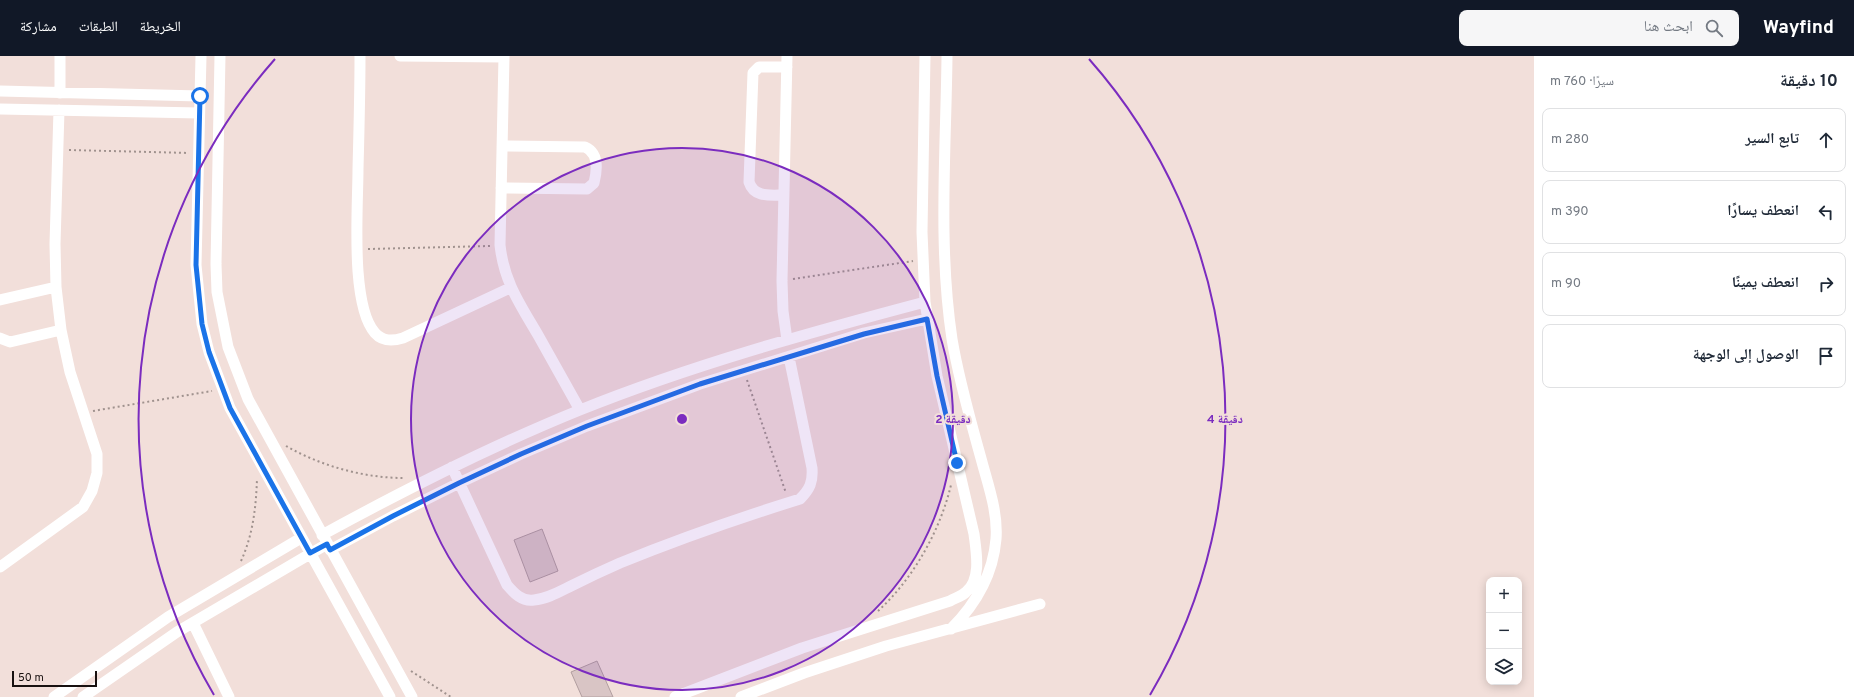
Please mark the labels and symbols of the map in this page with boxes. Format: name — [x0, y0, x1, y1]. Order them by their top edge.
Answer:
route start — [191, 87, 209, 105]
centre of rings — [675, 412, 689, 426]
text: 2 دقيقة — [935, 412, 971, 428]
text: 4 دقيقة — [1207, 412, 1243, 428]
route end — [948, 454, 966, 472]
scale bar — [12, 669, 97, 688]

